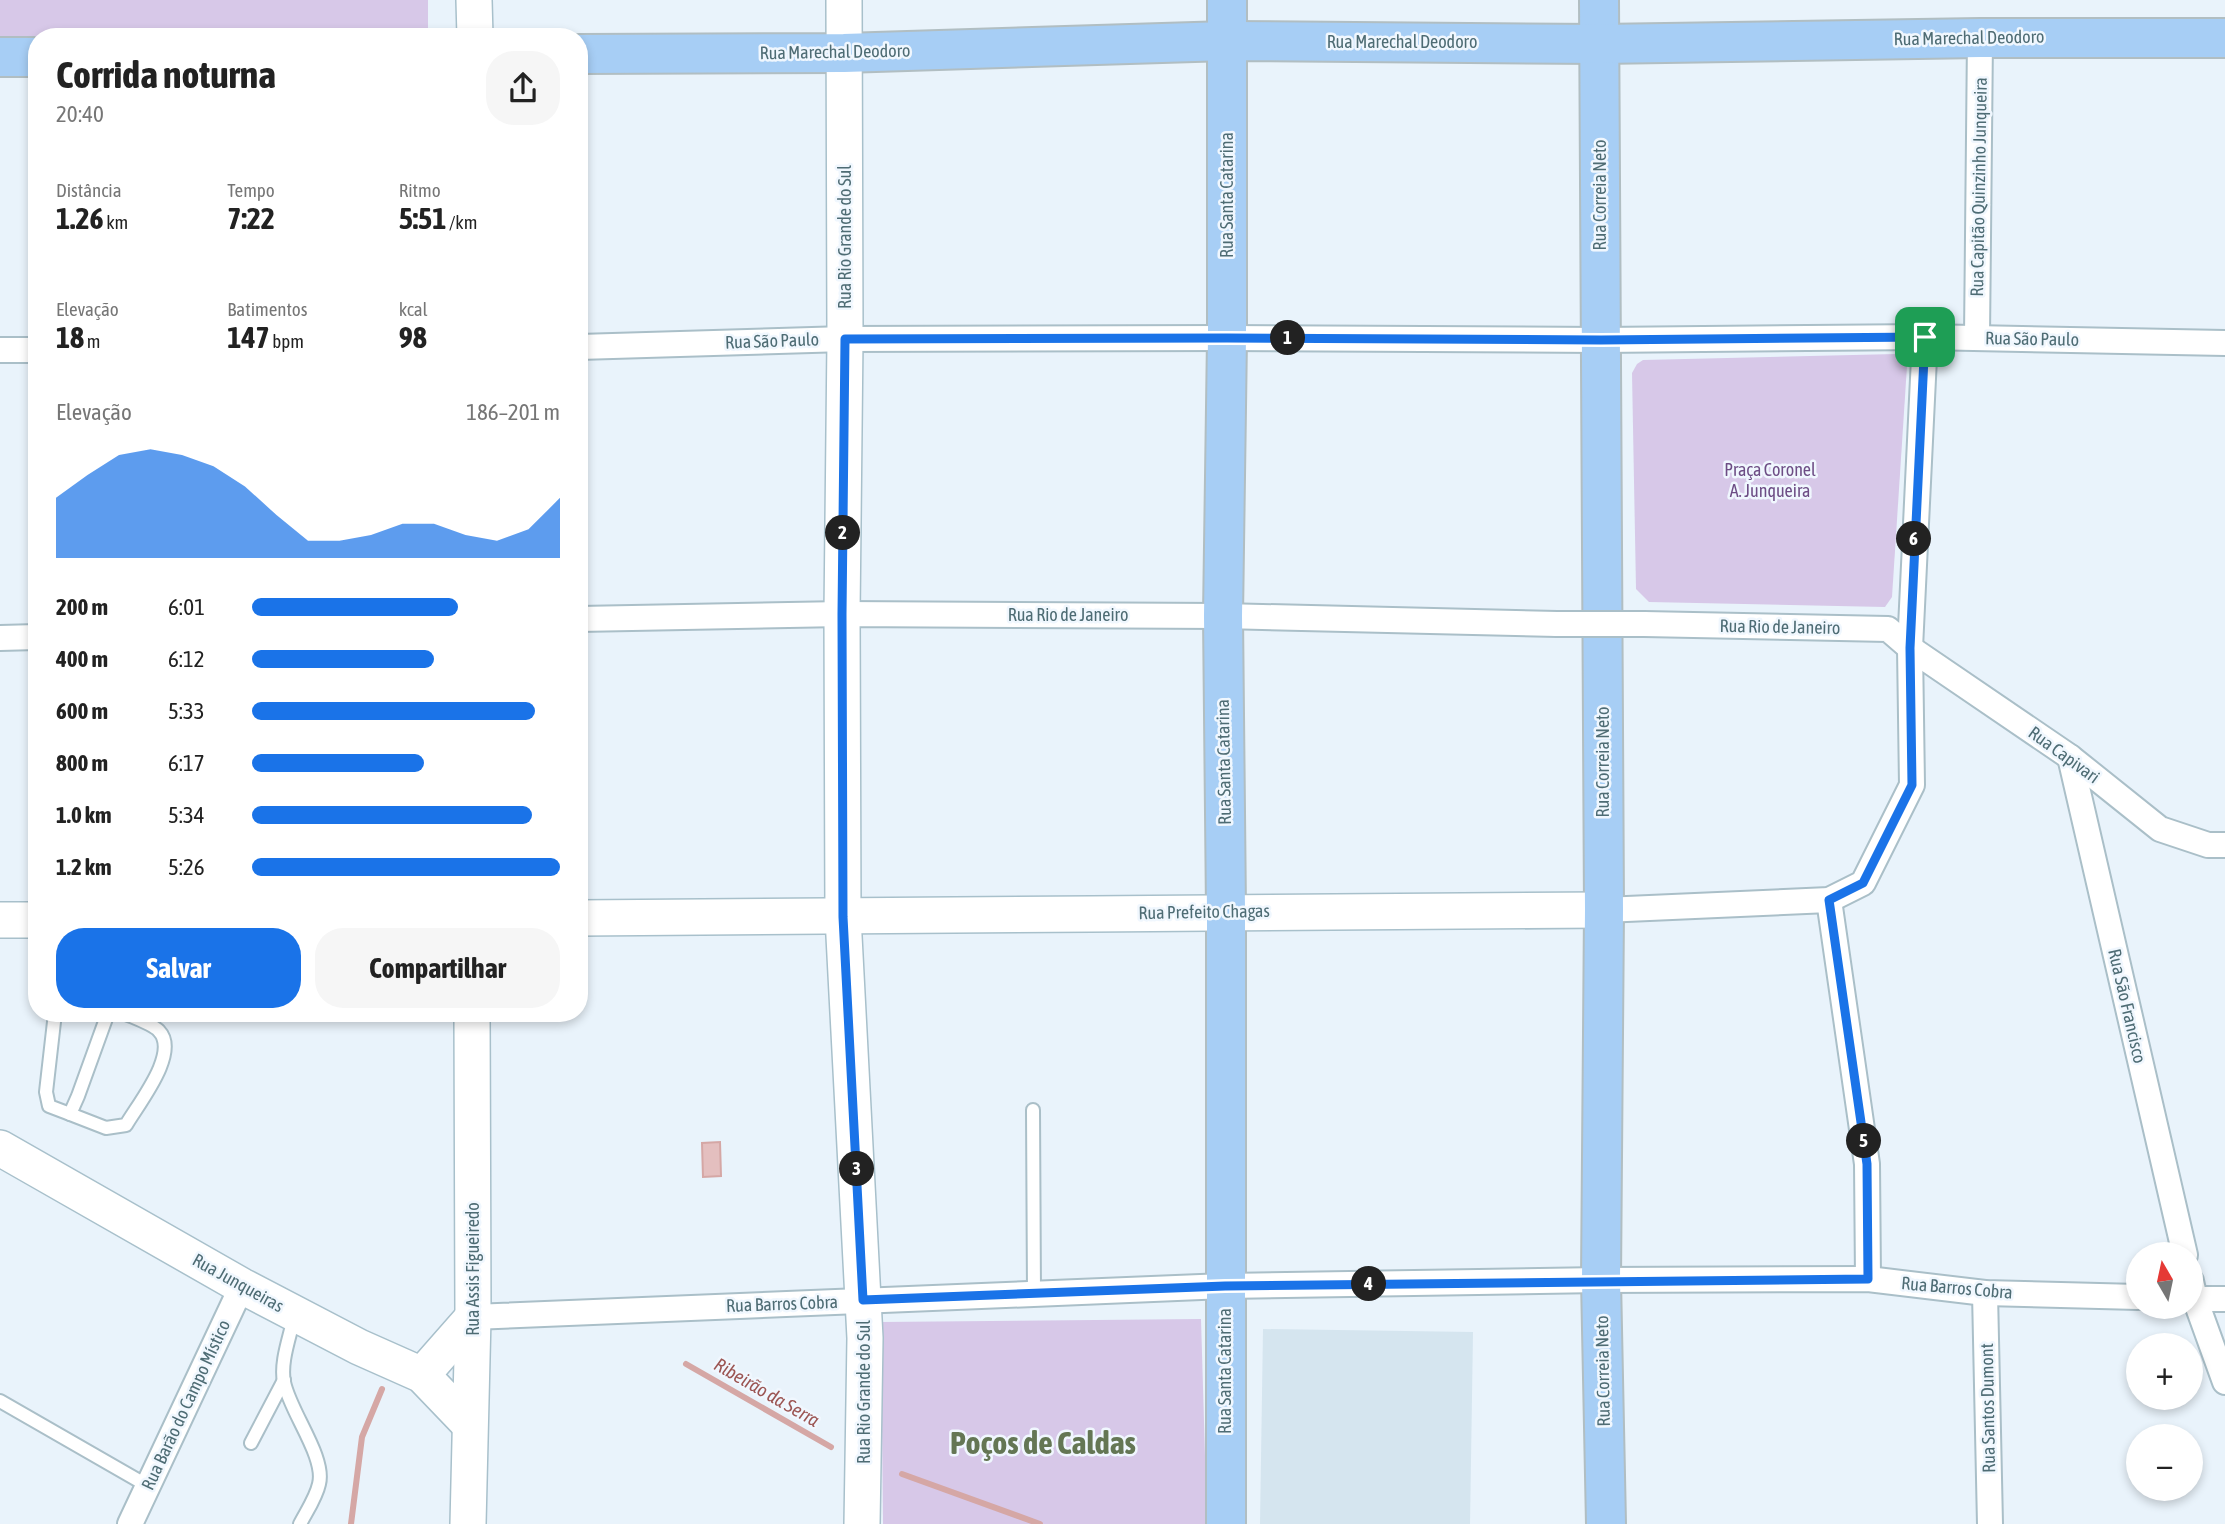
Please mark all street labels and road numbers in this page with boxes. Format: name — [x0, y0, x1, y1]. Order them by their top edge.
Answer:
street label: Rua Marechal Deodoro — [1893, 26, 2045, 49]
street label: Rua Marechal Deodoro — [1327, 31, 1477, 52]
street label: Rua Marechal Deodoro — [759, 40, 911, 63]
street label: Rua Capitão Quinzinho Junqueira — [1966, 77, 1991, 297]
street label: Rua Santa Catarina — [1216, 132, 1237, 258]
street label: Rua Correia Neto — [1589, 139, 1610, 251]
street label: Rua Rio Grande do Sul — [834, 165, 855, 309]
street label: Rua São Paulo — [1985, 327, 2079, 350]
street label: Rua São Paulo — [725, 328, 819, 353]
street label: Rua Rio de Janeiro — [1008, 604, 1128, 625]
street label: Rua Rio de Janeiro — [1719, 615, 1841, 638]
street label: Rua Santa Catarina — [1212, 699, 1235, 825]
street label: Rua Correia Neto — [1592, 706, 1613, 818]
street label: Rua Capivari — [2025, 722, 2104, 787]
street label: Rua Prefeito Chagas — [1138, 900, 1270, 923]
street label: Rua São Francisco — [2104, 947, 2151, 1065]
street label: Rua Assis Figueiredo — [462, 1202, 483, 1336]
street label: Rua Junqueiras — [189, 1249, 287, 1316]
street label: Rua Barros Cobra — [1900, 1272, 2014, 1303]
street label: Rua Barros Cobra — [726, 1291, 838, 1316]
street label: Rua Santa Catarina — [1214, 1308, 1235, 1434]
street label: Rua Correia Neto — [1591, 1315, 1614, 1427]
street label: Rua Barão do Campo Místico — [137, 1317, 234, 1493]
street label: Rua Rio Grande do Sul — [853, 1320, 874, 1464]
street label: Rua Santos Dumont — [1976, 1343, 1999, 1473]

